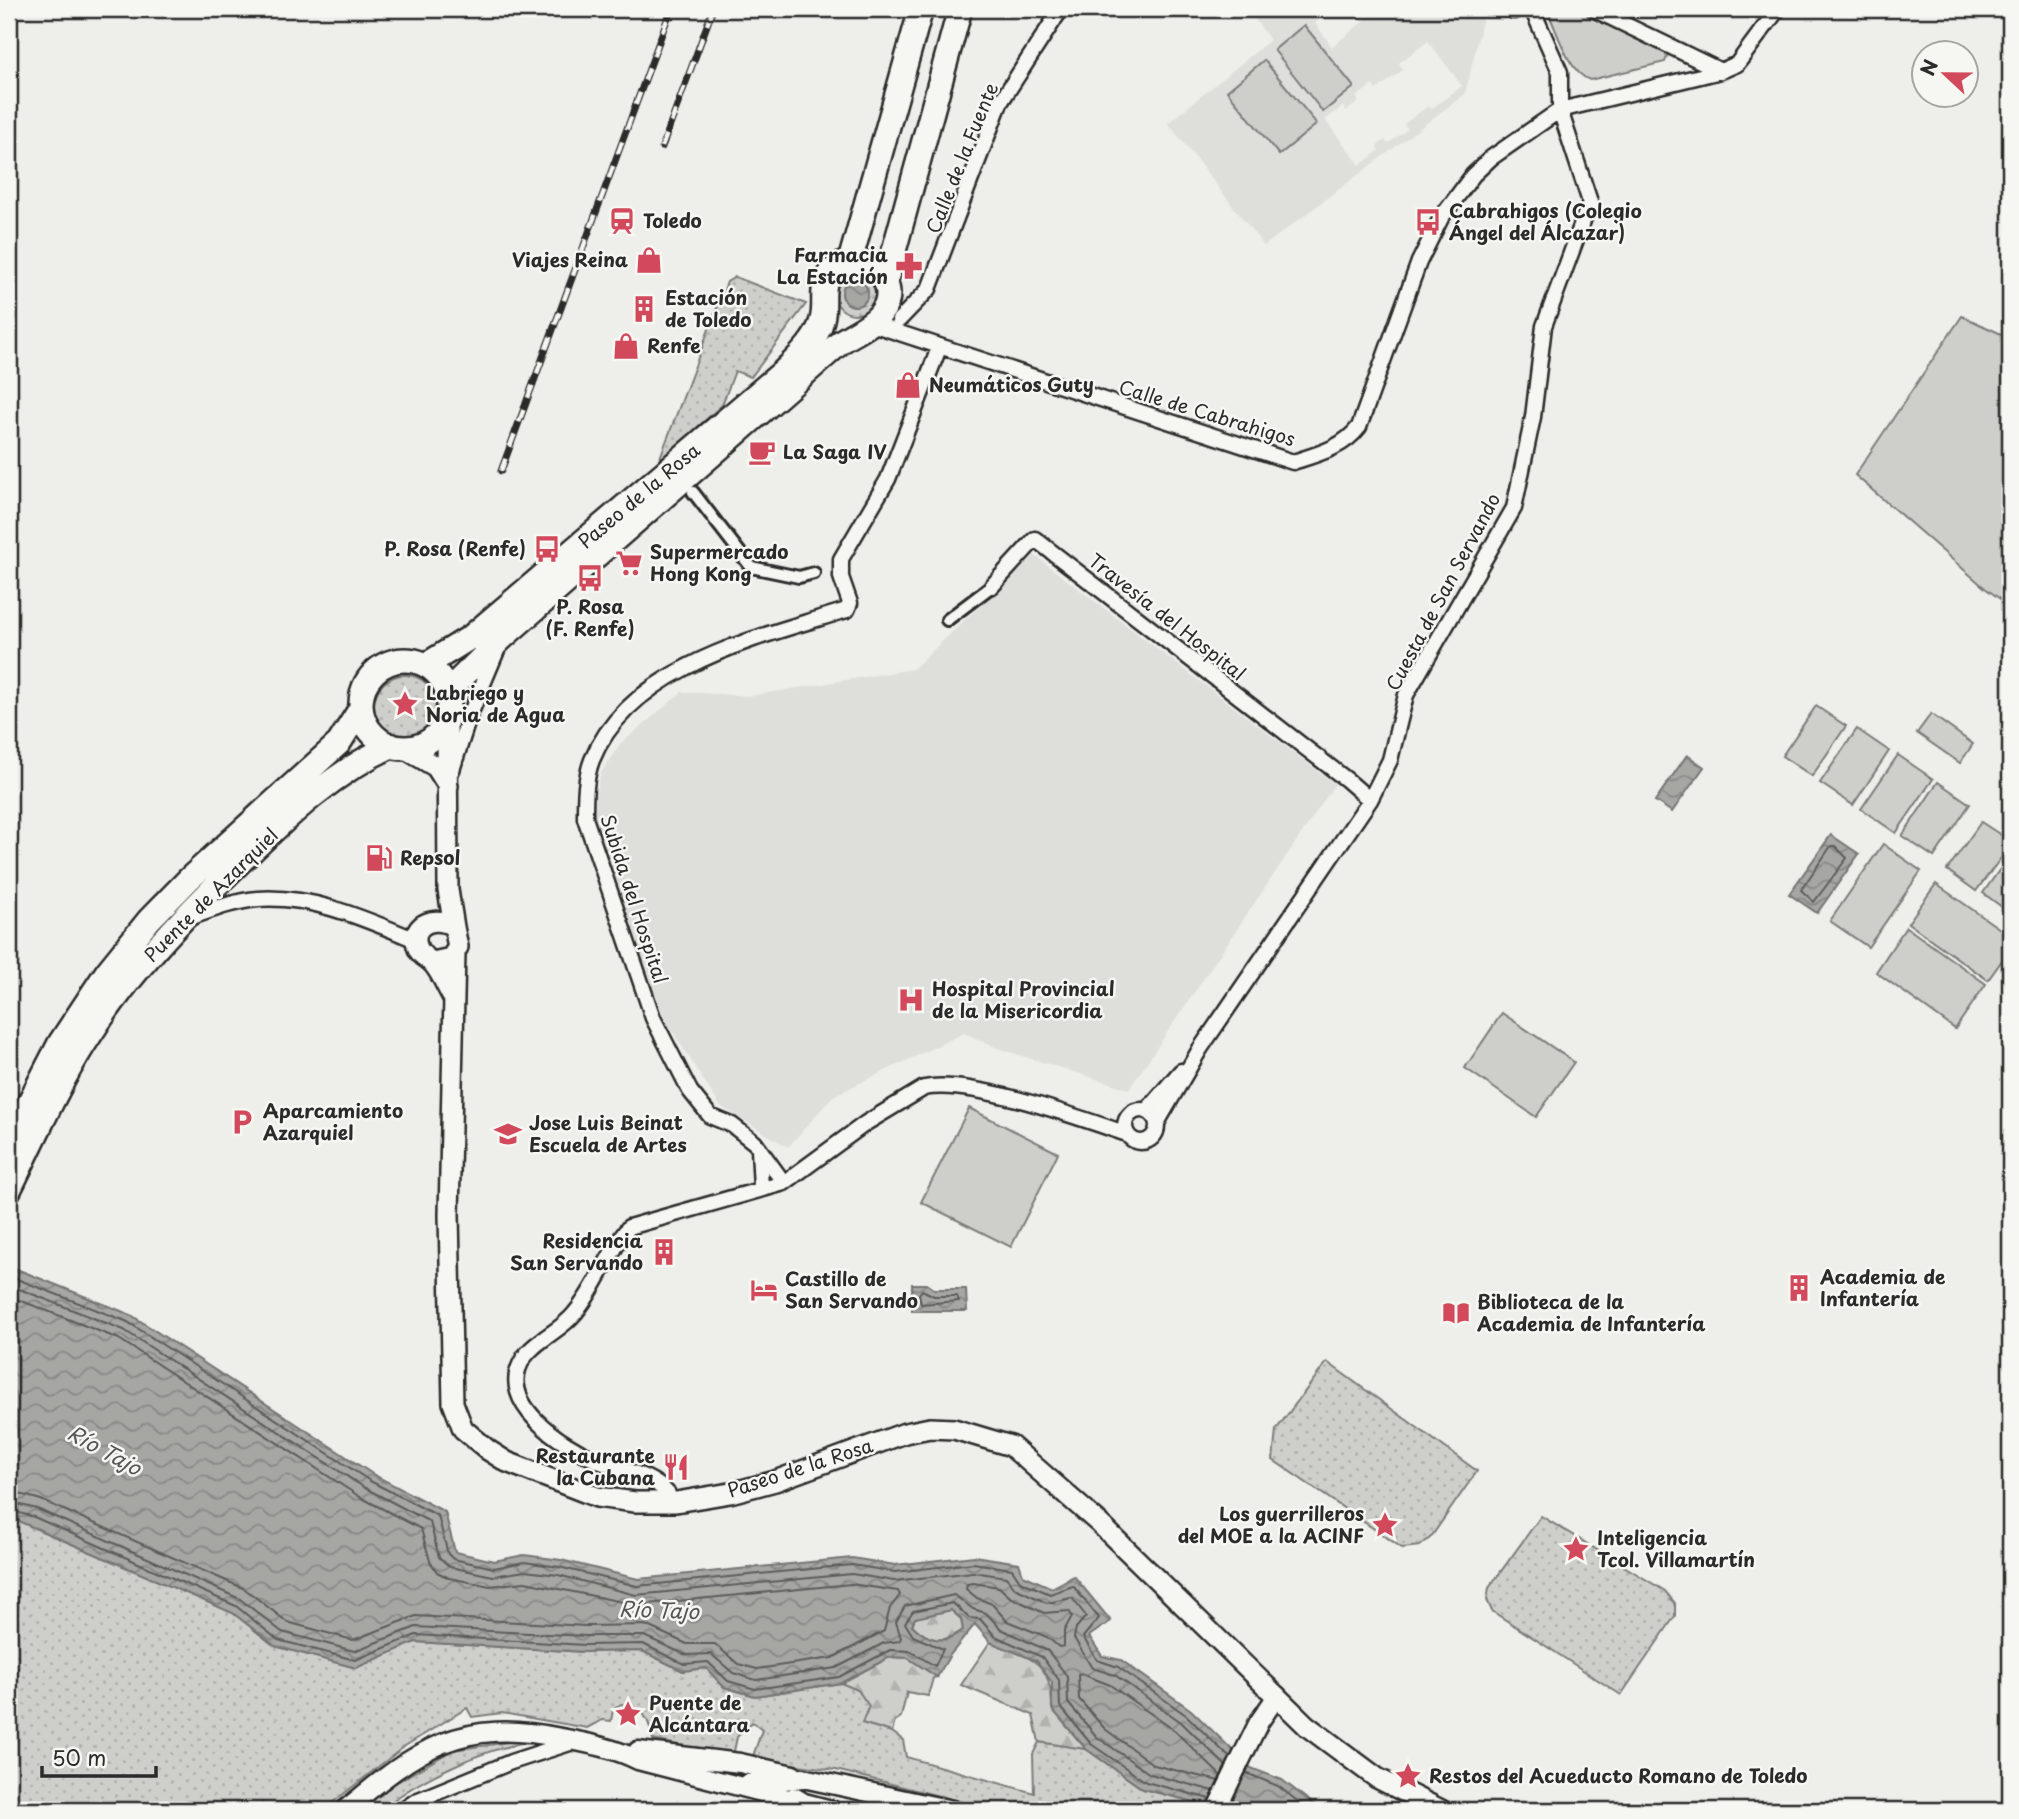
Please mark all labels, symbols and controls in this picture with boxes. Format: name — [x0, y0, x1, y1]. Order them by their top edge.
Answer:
north arrow — [1910, 38, 1980, 108]
text: N — [1913, 55, 1944, 79]
street label: Calle de la Fuente — [918, 78, 1004, 237]
place label: Cabrahigos (Colegio Ángel del Álcazar) — [1449, 196, 1642, 246]
station icon: Toledo — [607, 206, 637, 236]
place label: Toledo — [643, 206, 702, 234]
bus stop icon: Cabrahigos (Colegio Ángel del Álcazar) — [1413, 207, 1443, 237]
place label: Farmacia La Estación — [777, 240, 888, 290]
place label: Viajes Reina — [512, 245, 628, 273]
shop icon: Viajes Reina — [634, 245, 664, 275]
pharmacy icon: Farmacia La Estación — [894, 251, 924, 281]
place label: Estación de Toledo — [665, 283, 751, 333]
building icon: Estación de Toledo — [629, 294, 659, 324]
shop icon: Renfe — [611, 331, 641, 361]
place label: Renfe — [647, 331, 701, 359]
shop icon: Neumáticos Guty — [893, 370, 923, 400]
place label: Neumáticos Guty — [929, 370, 1094, 398]
street label: Calle de Cabrahigos — [1116, 372, 1299, 452]
street label: Paseo de la Rosa — [571, 436, 706, 555]
cafe icon: La Saga IV — [747, 437, 777, 467]
place label: La Saga IV — [783, 437, 887, 465]
street label: Cuesta de San Servando — [1378, 488, 1506, 695]
place label: P. Rosa (Renfe) — [384, 534, 526, 562]
bus stop icon: P. Rosa (Renfe) — [532, 534, 562, 564]
place label: Supermercado Hong Kong — [650, 537, 789, 587]
street label: Travesía del Hospital — [1083, 546, 1252, 686]
supermarket icon: Supermercado Hong Kong — [614, 548, 644, 578]
bus stop icon: P. Rosa (F. Renfe) — [575, 563, 605, 593]
place label: P. Rosa (F. Renfe) — [545, 592, 635, 642]
place label: Labriego y Noria de Agua — [426, 678, 565, 728]
place icon: Labriego y Noria de Agua — [390, 689, 420, 719]
street label: Subida del Hospital — [594, 811, 675, 987]
street label: Puente de Azarquiel — [137, 821, 284, 968]
fuel station icon: Repsol — [364, 843, 394, 873]
place label: Repsol — [400, 843, 461, 871]
place label: Hospital Provincial de la Misericordia — [932, 974, 1115, 1024]
hospital icon: Hospital Provincial de la Misericordia — [896, 985, 926, 1015]
place label: Aparcamiento Azarquiel — [263, 1096, 403, 1146]
parking icon: Aparcamiento Azarquiel — [227, 1107, 257, 1137]
place label: Jose Luis Beinat Escuela de Artes — [529, 1108, 687, 1158]
school or university icon: Jose Luis Beinat Escuela de Artes — [493, 1119, 523, 1149]
place label: Residencia San Servando — [510, 1226, 644, 1276]
building icon: Residencia San Servando — [649, 1237, 679, 1267]
place label: Academia de Infantería — [1819, 1262, 1946, 1312]
place label: Castillo de San Servando — [785, 1264, 918, 1314]
building icon: Academia de Infantería — [1784, 1273, 1814, 1303]
hotel icon: Castillo de San Servando — [749, 1275, 779, 1305]
place label: Biblioteca de la Academia de Infantería — [1476, 1287, 1705, 1337]
library icon: Biblioteca de la Academia de Infantería — [1441, 1298, 1471, 1328]
water label: Río Tajo — [62, 1416, 149, 1483]
street label: Paseo de la Rosa — [723, 1430, 876, 1504]
place label: Restaurante la Cubana — [535, 1441, 655, 1491]
restaurant icon: Restaurante la Cubana — [661, 1452, 691, 1482]
place label: Los guerrilleros del MOE a la ACINF — [1178, 1499, 1364, 1549]
place icon: Los guerrilleros del MOE a la ACINF — [1370, 1510, 1400, 1540]
place label: Inteligencia Tcol. Villamartín — [1597, 1523, 1755, 1573]
place icon: Inteligencia Tcol. Villamartín — [1561, 1534, 1591, 1564]
water label: Río Tajo — [619, 1592, 701, 1626]
place label: Puente de Alcántara — [649, 1688, 750, 1738]
place icon: Puente de Alcántara — [613, 1699, 643, 1729]
scale bar — [42, 1735, 156, 1779]
text: 50 m — [52, 1741, 106, 1773]
place icon: Restos del Acueducto Romano de Toledo — [1393, 1761, 1423, 1791]
place label: Restos del Acueducto Romano de Toledo — [1429, 1761, 1807, 1789]

